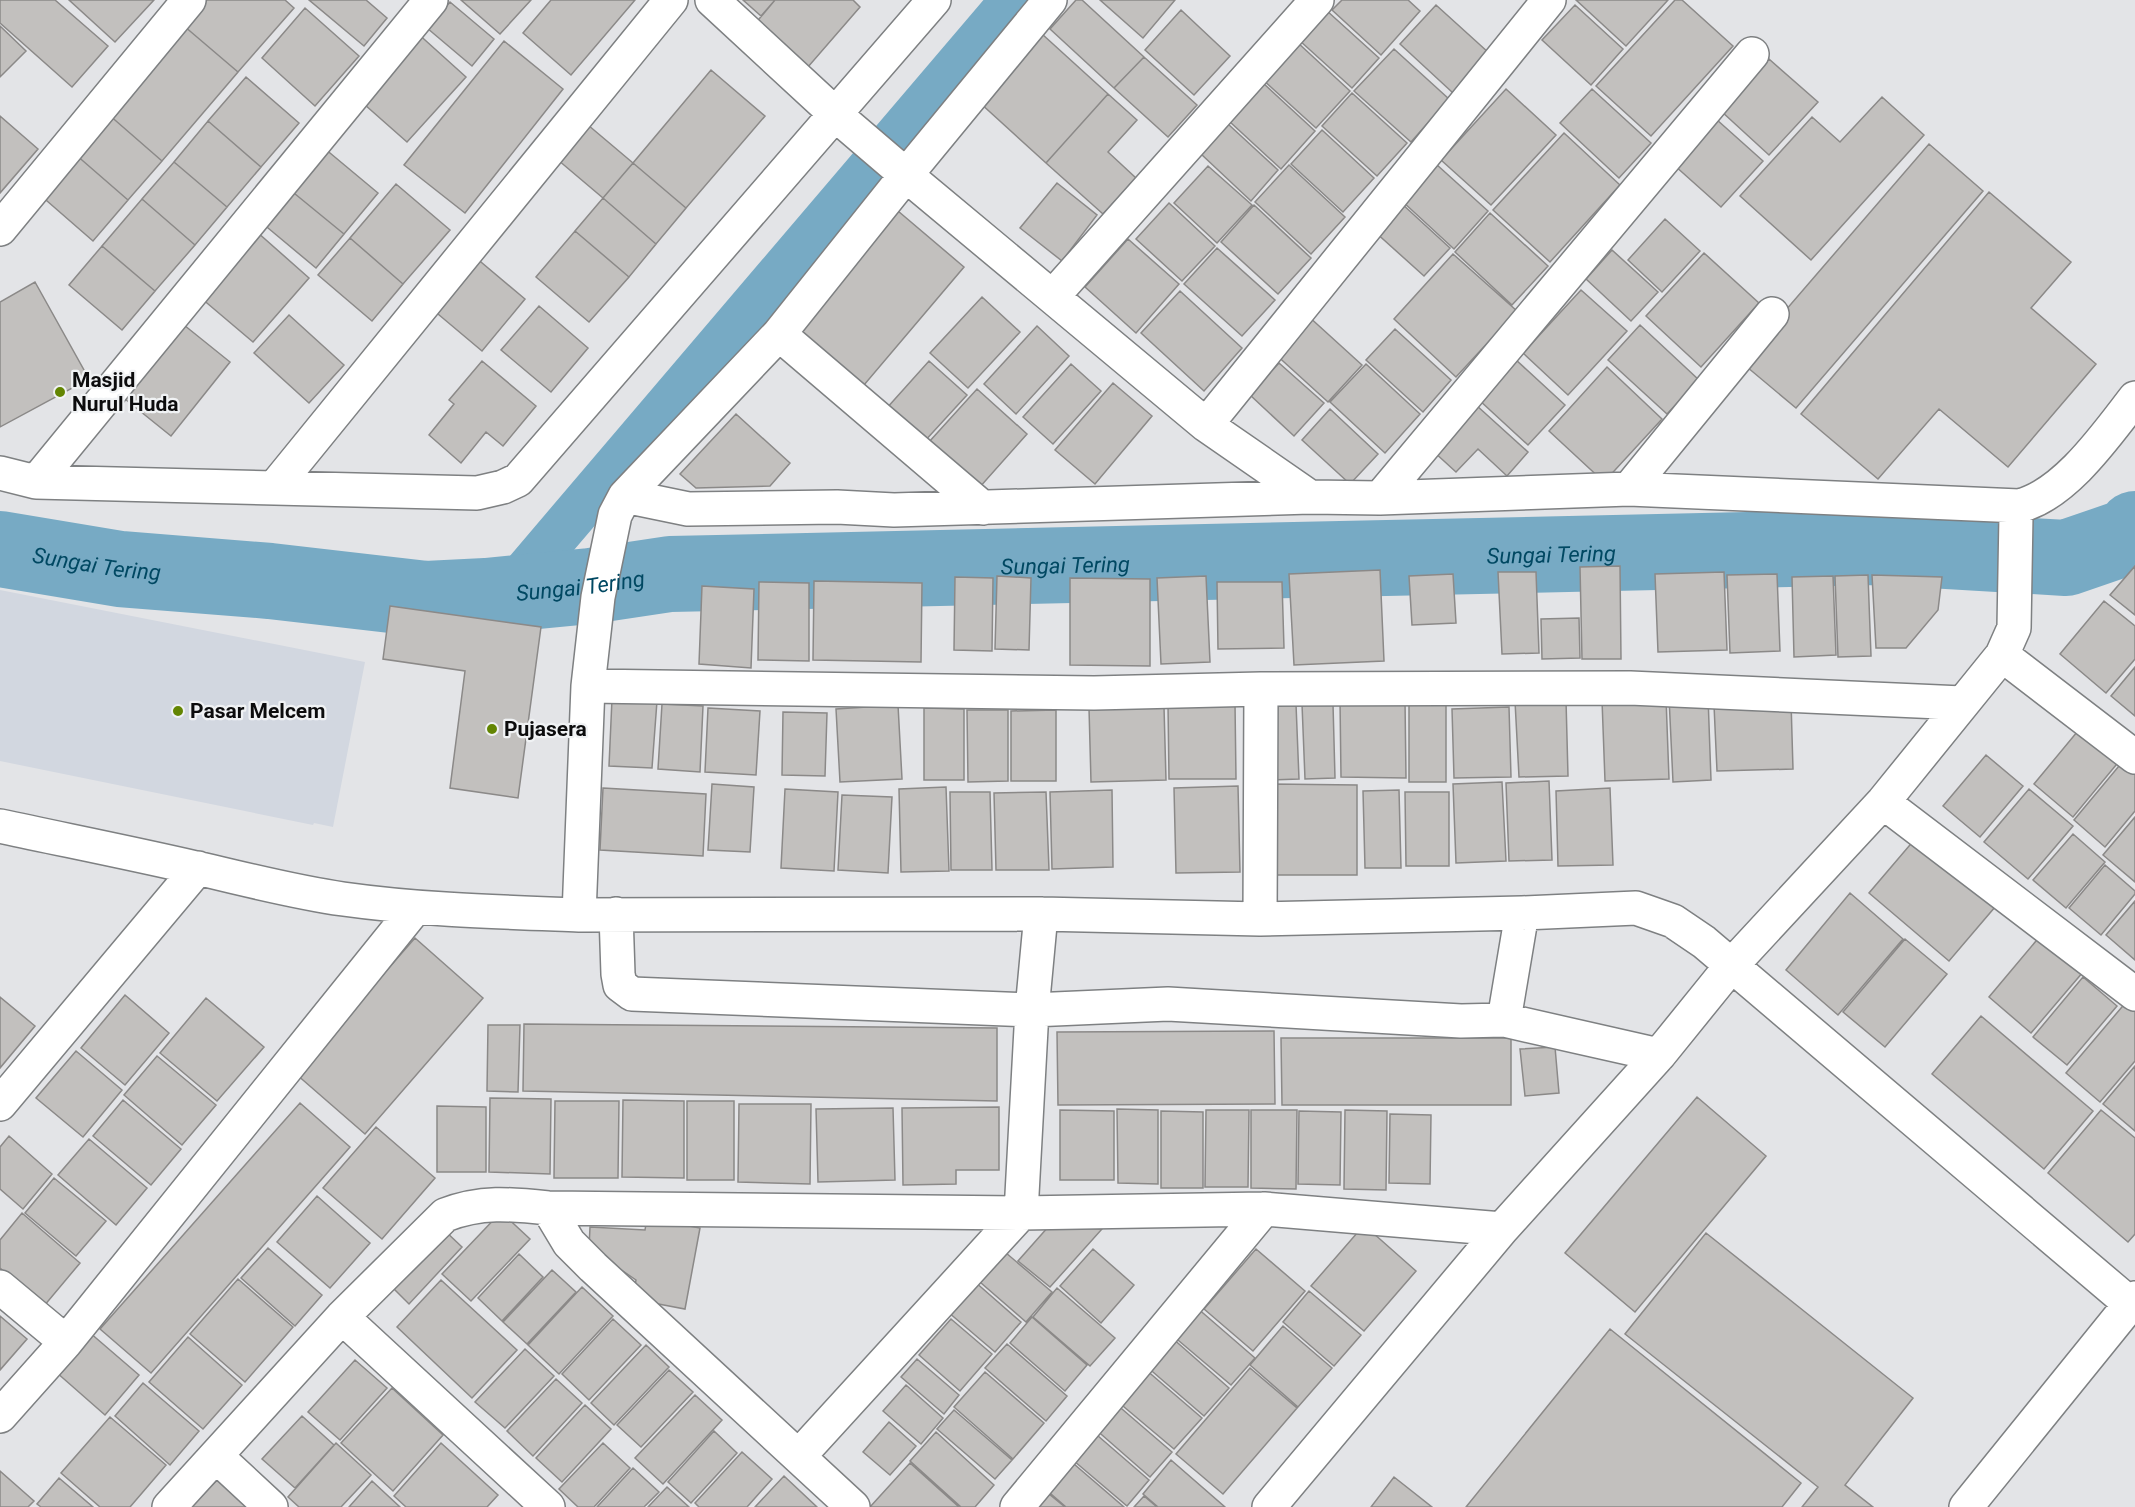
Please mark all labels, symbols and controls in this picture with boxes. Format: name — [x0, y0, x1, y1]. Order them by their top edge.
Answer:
place label: Masjid Nurul Huda — [72, 368, 178, 416]
marker: Masjid Nurul Huda — [53, 385, 67, 399]
water label: Sungai Tering — [1486, 541, 1616, 569]
water label: Sungai Tering — [31, 543, 162, 585]
water label: Sungai Tering — [1000, 552, 1130, 580]
water label: Sungai Tering — [515, 566, 646, 606]
place label: Pasar Melcem — [190, 699, 325, 723]
marker: Pasar Melcem — [171, 704, 185, 718]
place label: Pujasera — [504, 717, 587, 741]
marker: Pujasera — [485, 722, 499, 736]

